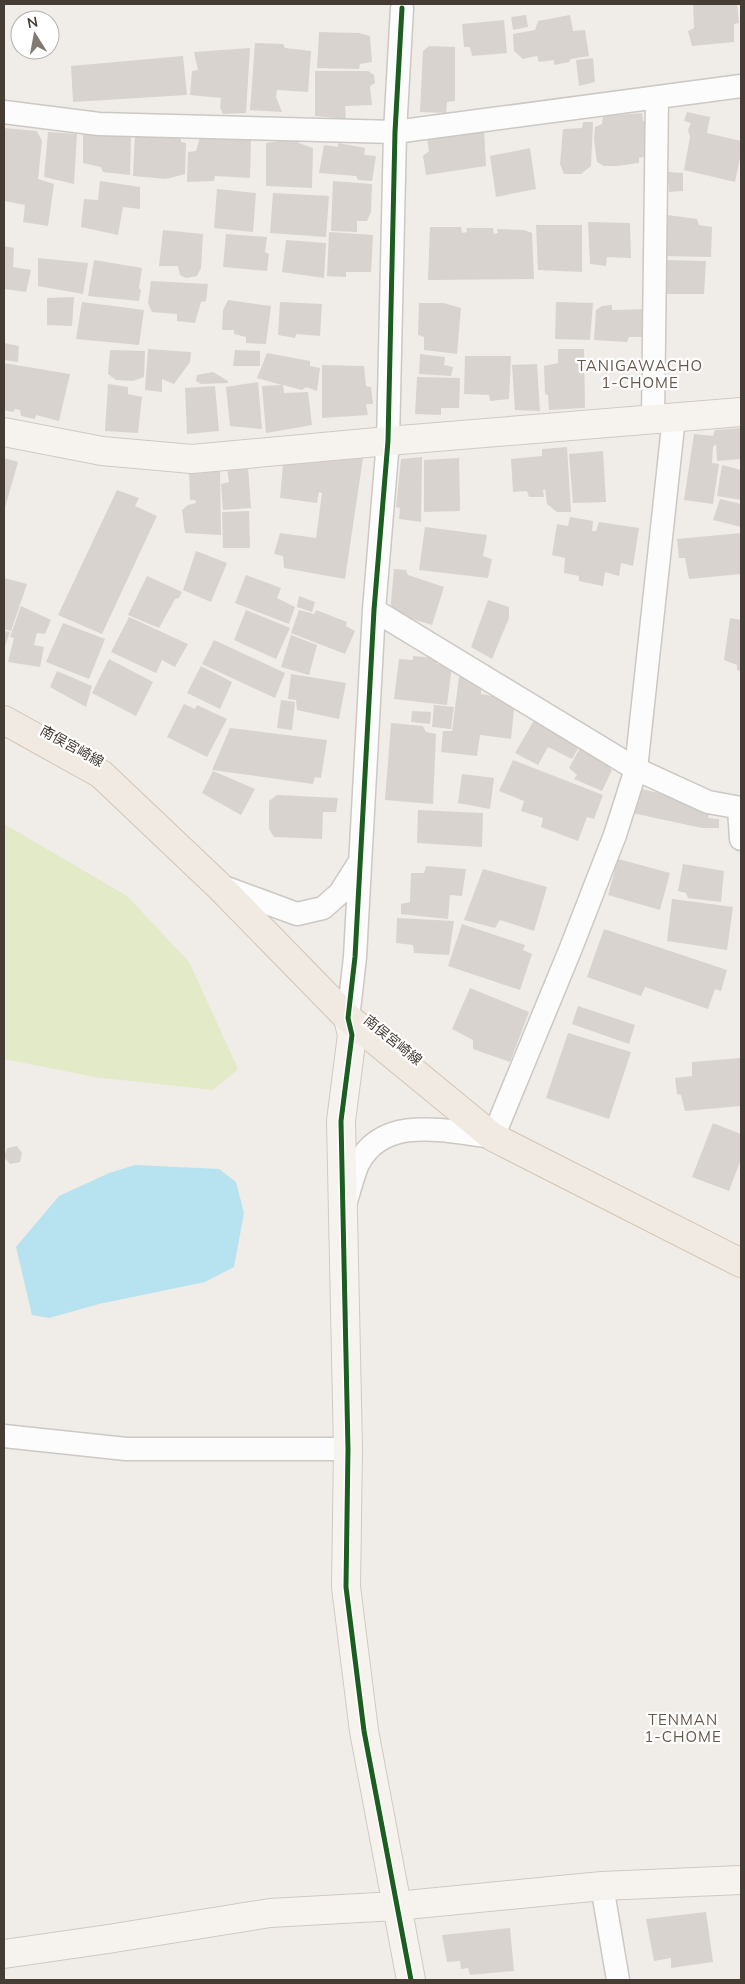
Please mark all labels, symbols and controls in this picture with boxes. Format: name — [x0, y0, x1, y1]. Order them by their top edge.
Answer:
north arrow — [10, 10, 60, 60]
text: N — [26, 12, 39, 32]
district label: TANIGAWACHO 1-CHOME — [577, 356, 703, 392]
street label: 南俣宮崎線 — [37, 721, 107, 771]
street label: 南俣宮崎線 — [360, 1011, 426, 1069]
district label: TENMAN 1-CHOME — [644, 1710, 722, 1746]

